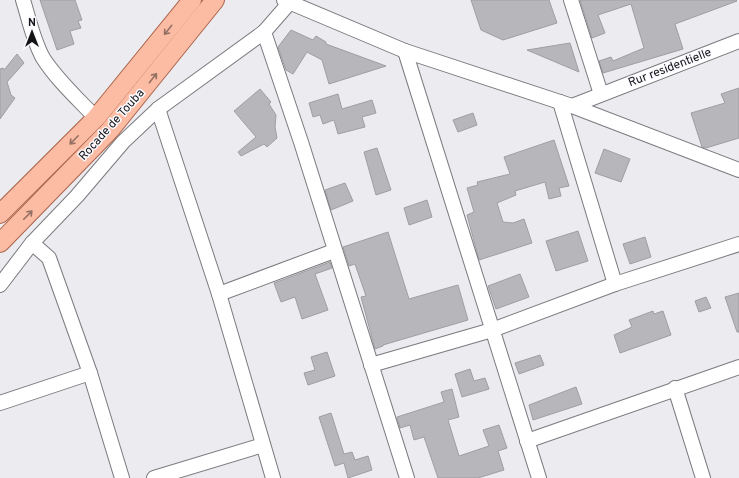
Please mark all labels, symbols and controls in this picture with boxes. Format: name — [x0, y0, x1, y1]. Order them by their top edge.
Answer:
north arrow — [12, 12, 52, 52]
text: N — [28, 16, 36, 30]
one-way arrow — [163, 25, 172, 36]
street label: Rur residentielle — [626, 45, 714, 91]
one-way arrow — [149, 73, 158, 84]
street label: Rocade de Touba — [76, 86, 148, 164]
one-way arrow — [69, 135, 79, 145]
one-way arrow — [23, 210, 33, 220]

